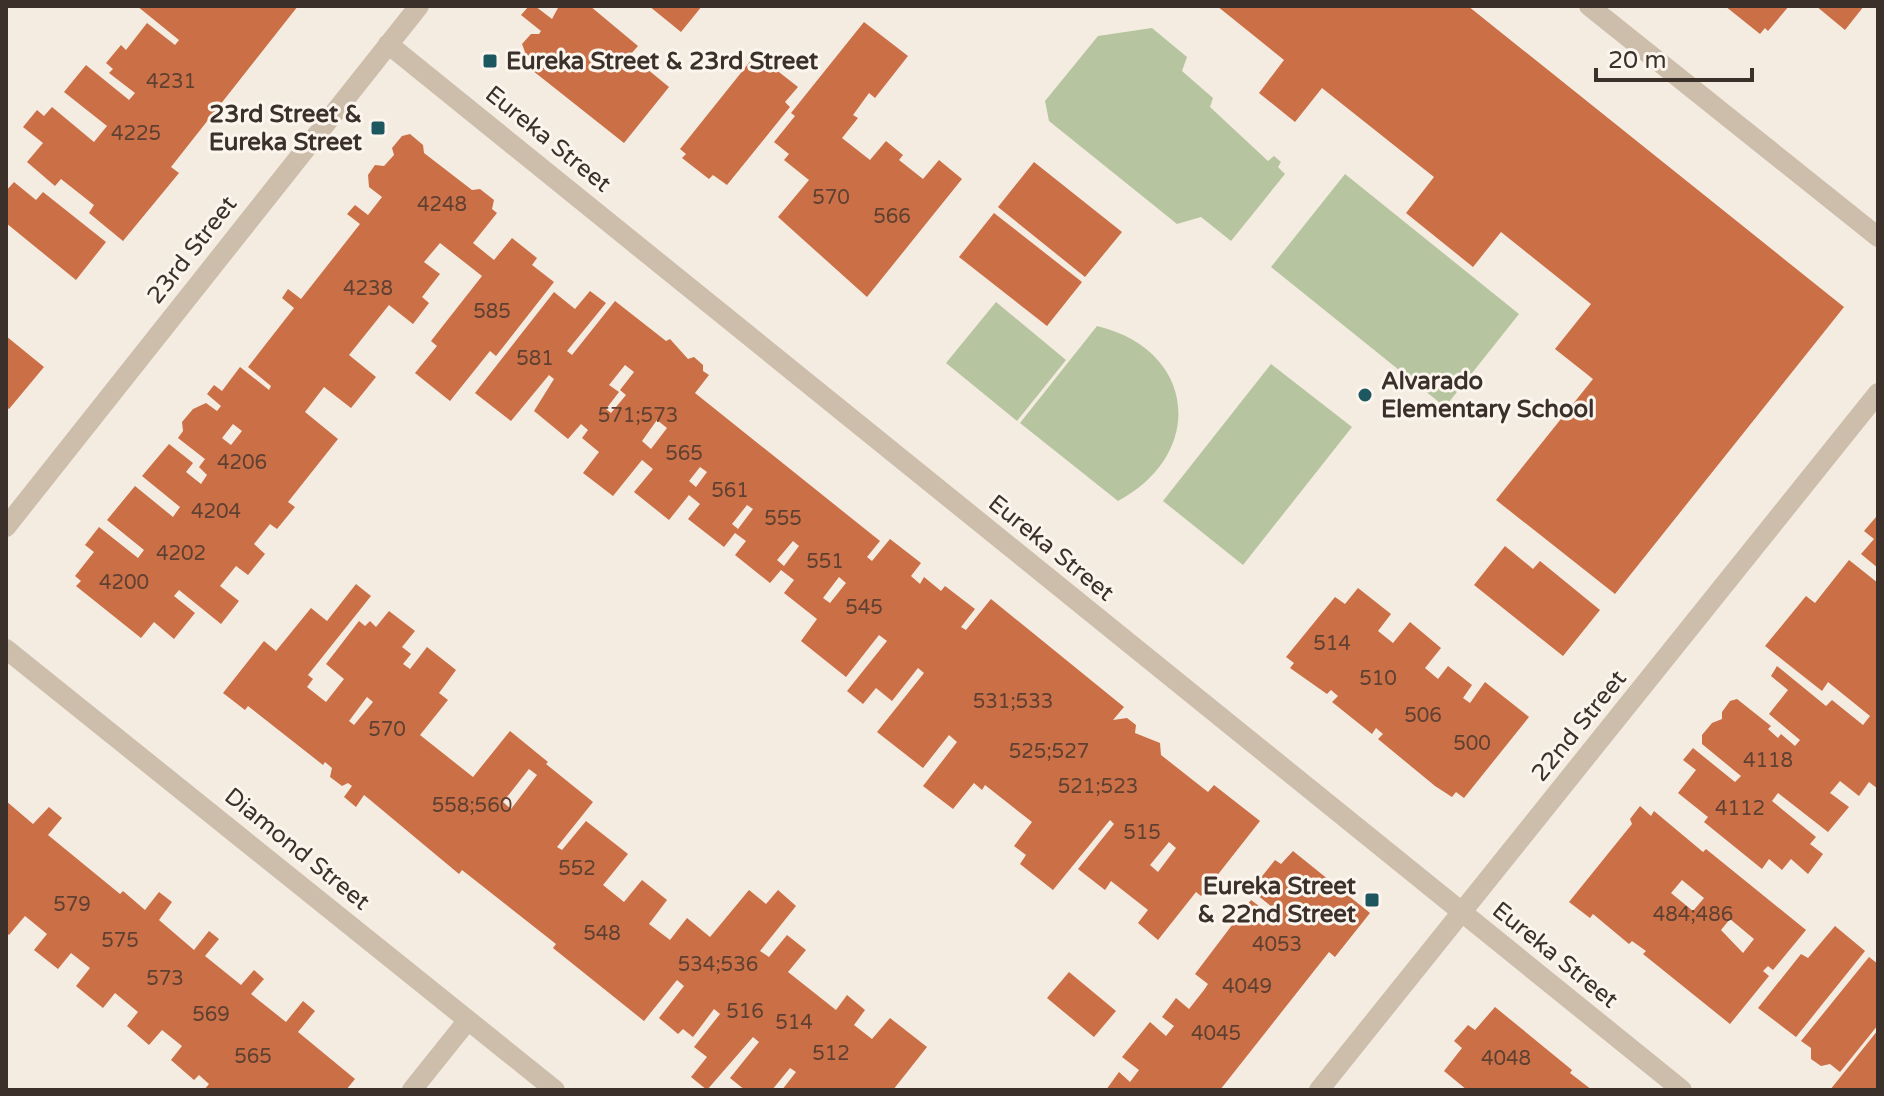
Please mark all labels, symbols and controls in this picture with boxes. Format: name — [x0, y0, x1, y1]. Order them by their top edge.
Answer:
scale bar — [1596, 32, 1752, 82]
text: 20 m — [1608, 46, 1666, 75]
place label: Eureka Street & 23rd Street — [506, 47, 819, 76]
marker: Eureka Street & 23rd Street — [481, 52, 499, 70]
house number: 4231 — [146, 70, 196, 94]
street label: Eureka Street — [479, 80, 617, 198]
place label: 23rd Street & Eureka Street — [209, 100, 363, 157]
marker: 23rd Street & Eureka Street — [369, 119, 387, 137]
house number: 4225 — [111, 122, 161, 146]
house number: 570 — [812, 186, 850, 210]
street label: 23rd Street — [141, 190, 243, 310]
house number: 4248 — [417, 193, 467, 217]
house number: 566 — [873, 205, 911, 229]
house number: 4238 — [343, 277, 393, 301]
house number: 585 — [473, 300, 511, 324]
house number: 581 — [516, 347, 554, 371]
place label: Alvarado Elementary School — [1381, 367, 1594, 424]
marker: Alvarado Elementary School — [1356, 386, 1374, 404]
house number: 571;573 — [598, 404, 678, 428]
house number: 565 — [665, 442, 703, 466]
house number: 4206 — [217, 451, 267, 475]
house number: 561 — [711, 479, 749, 503]
street label: Eureka Street — [982, 489, 1120, 607]
house number: 4204 — [191, 500, 241, 524]
house number: 555 — [764, 507, 802, 531]
house number: 4202 — [156, 542, 206, 566]
house number: 551 — [806, 550, 844, 574]
house number: 4200 — [99, 571, 149, 595]
house number: 545 — [845, 596, 883, 620]
house number: 514 — [1313, 632, 1351, 656]
street label: 22nd Street — [1525, 665, 1633, 787]
house number: 510 — [1359, 667, 1397, 691]
house number: 531;533 — [973, 690, 1053, 714]
house number: 506 — [1404, 704, 1442, 728]
house number: 570 — [368, 718, 406, 742]
house number: 500 — [1453, 732, 1491, 756]
house number: 525;527 — [1009, 740, 1089, 764]
house number: 4118 — [1743, 749, 1793, 773]
house number: 521;523 — [1058, 775, 1138, 799]
street label: Diamond Street — [219, 782, 375, 916]
house number: 558;560 — [432, 794, 512, 818]
house number: 4112 — [1715, 797, 1765, 821]
house number: 515 — [1123, 821, 1161, 845]
house number: 552 — [558, 857, 596, 881]
place label: Eureka Street & 22nd Street — [1197, 872, 1357, 929]
marker: Eureka Street & 22nd Street — [1363, 891, 1381, 909]
house number: 579 — [53, 893, 91, 917]
street label: Eureka Street — [1486, 896, 1624, 1014]
house number: 484;486 — [1653, 903, 1733, 927]
house number: 548 — [583, 922, 621, 946]
house number: 575 — [101, 929, 139, 953]
house number: 4053 — [1252, 933, 1302, 957]
house number: 534;536 — [678, 953, 758, 977]
house number: 573 — [146, 967, 184, 991]
house number: 4049 — [1222, 975, 1272, 999]
house number: 516 — [726, 1000, 764, 1024]
house number: 569 — [192, 1003, 230, 1027]
house number: 514 — [775, 1011, 813, 1035]
house number: 4045 — [1191, 1022, 1241, 1046]
house number: 512 — [812, 1042, 850, 1066]
house number: 565 — [234, 1045, 272, 1069]
house number: 4048 — [1481, 1047, 1531, 1071]

